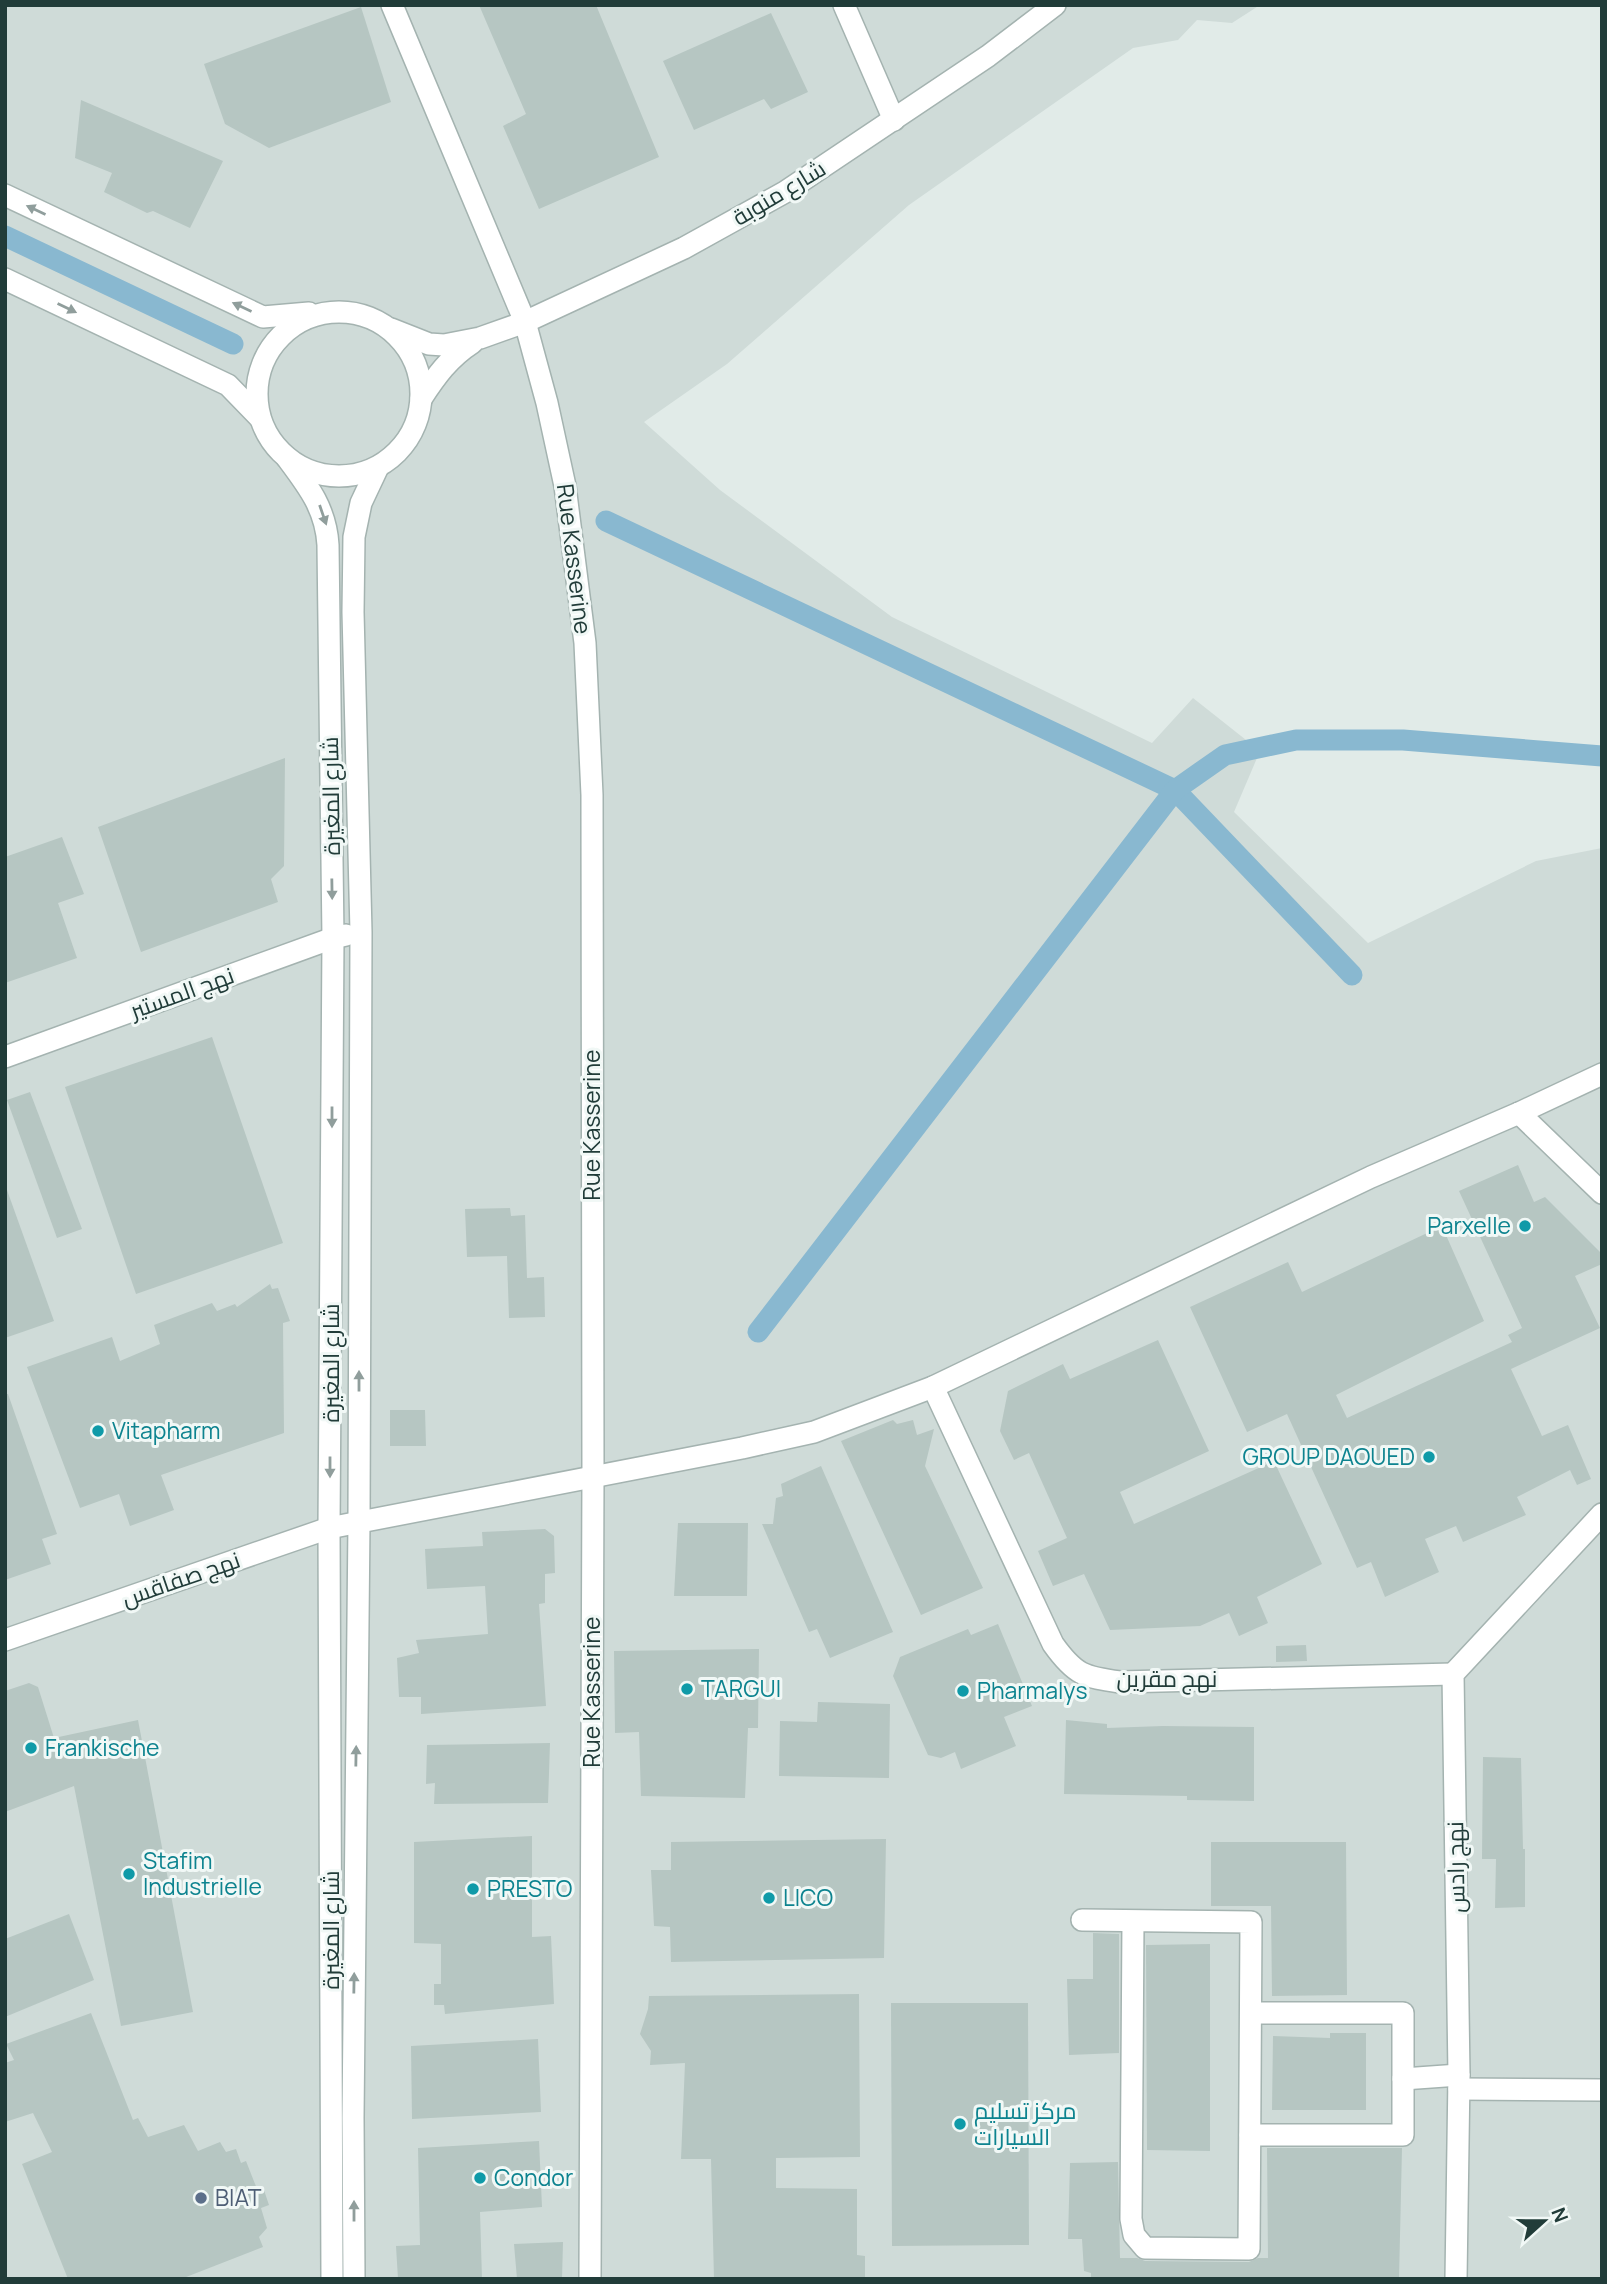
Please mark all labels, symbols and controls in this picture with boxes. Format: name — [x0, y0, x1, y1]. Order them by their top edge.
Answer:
street label: شارع منوبة — [726, 152, 832, 233]
one-way arrow — [26, 204, 46, 215]
one-way arrow — [231, 301, 252, 312]
one-way arrow — [57, 302, 77, 314]
street label: Rue Kasserine — [550, 482, 600, 636]
one-way arrow — [318, 505, 329, 526]
street label: شارع المغيرة — [313, 736, 348, 856]
one-way arrow — [326, 878, 338, 900]
street label: نهج المستير — [123, 958, 239, 1027]
street label: Rue Kasserine — [575, 1050, 607, 1200]
one-way arrow — [326, 1106, 338, 1128]
place label: Parxelle — [1427, 1209, 1511, 1241]
marker: Parxelle — [1517, 1218, 1533, 1234]
street label: شارع المغيرة — [314, 1304, 347, 1422]
one-way arrow — [353, 1370, 365, 1392]
place label: Vitapharm — [112, 1414, 221, 1446]
marker: Vitapharm — [90, 1423, 106, 1439]
place label: GROUP DAOUED — [1243, 1440, 1415, 1472]
marker: GROUP DAOUED — [1421, 1449, 1437, 1465]
one-way arrow — [324, 1456, 336, 1478]
street label: نهج صفاقس — [117, 1543, 245, 1614]
street label: Rue Kasserine — [575, 1617, 607, 1767]
street label: نهج مقرين — [1117, 1662, 1217, 1695]
place label: TARGUI — [701, 1672, 781, 1704]
place label: Pharmalys — [977, 1674, 1087, 1706]
marker: TARGUI — [679, 1681, 695, 1697]
marker: Pharmalys — [955, 1683, 971, 1699]
place label: Frankische — [45, 1731, 160, 1763]
marker: Frankische — [23, 1740, 39, 1756]
one-way arrow — [351, 1744, 362, 1766]
street label: نهج رادس — [1438, 1821, 1473, 1913]
place label: Stafim Industrielle — [143, 1844, 262, 1902]
marker: Stafim Industrielle — [121, 1866, 137, 1882]
street label: شارع المغيرة — [314, 1871, 347, 1989]
place label: PRESTO — [487, 1872, 572, 1904]
marker: PRESTO — [465, 1881, 481, 1897]
place label: LICO — [783, 1881, 833, 1913]
marker: LICO — [761, 1890, 777, 1906]
one-way arrow — [348, 1972, 360, 1994]
place label: مركز تسليم السيارات — [974, 2094, 1076, 2152]
marker: مركز تسليم السيارات — [952, 2116, 968, 2132]
place label: Condor — [494, 2161, 573, 2193]
marker: Condor — [472, 2170, 488, 2186]
place label: BIAT — [215, 2181, 262, 2213]
north arrow — [1509, 2186, 1579, 2256]
marker: BIAT — [193, 2190, 209, 2206]
one-way arrow — [348, 2199, 359, 2221]
text: N — [1545, 2204, 1574, 2226]

